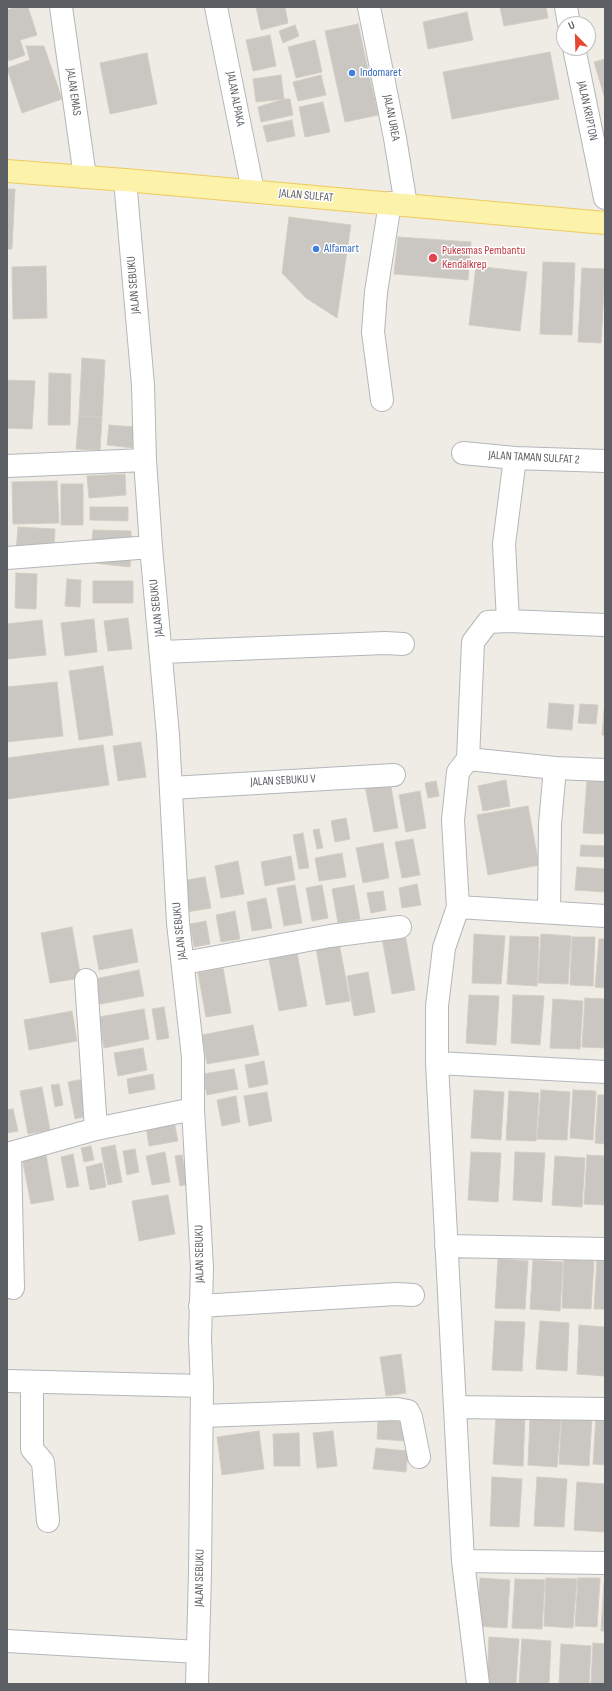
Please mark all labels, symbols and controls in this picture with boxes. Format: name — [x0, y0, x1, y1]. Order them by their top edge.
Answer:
north arrow — [556, 16, 596, 56]
text: U — [566, 18, 577, 33]
place label: Indomaret — [360, 66, 402, 80]
street label: JALAN EMAS — [63, 67, 83, 117]
marker: Indomaret — [347, 68, 357, 78]
street label: JALAN ALPAKA — [223, 70, 247, 128]
street label: JALAN KRIPTON — [574, 80, 600, 142]
street label: JALAN UREA — [379, 94, 403, 142]
street label: JALAN SULFAT — [278, 186, 334, 206]
place label: Alfamart — [324, 242, 359, 256]
marker: Alfamart — [311, 244, 321, 254]
place label: Pukesmas Pembantu Kendalkrep — [442, 244, 525, 272]
marker: Pukesmas Pembantu Kendalkrep — [427, 252, 439, 264]
street label: JALAN SEBUKU — [124, 255, 144, 315]
street label: JALAN TAMAN SULFAT 2 — [488, 448, 580, 468]
street label: JALAN SEBUKU — [147, 578, 167, 638]
street label: JALAN SEBUKU V — [250, 772, 316, 790]
street label: JALAN SEBUKU — [170, 901, 190, 961]
street label: JALAN SEBUKU — [192, 1225, 208, 1283]
street label: JALAN SEBUKU — [192, 1549, 208, 1607]

